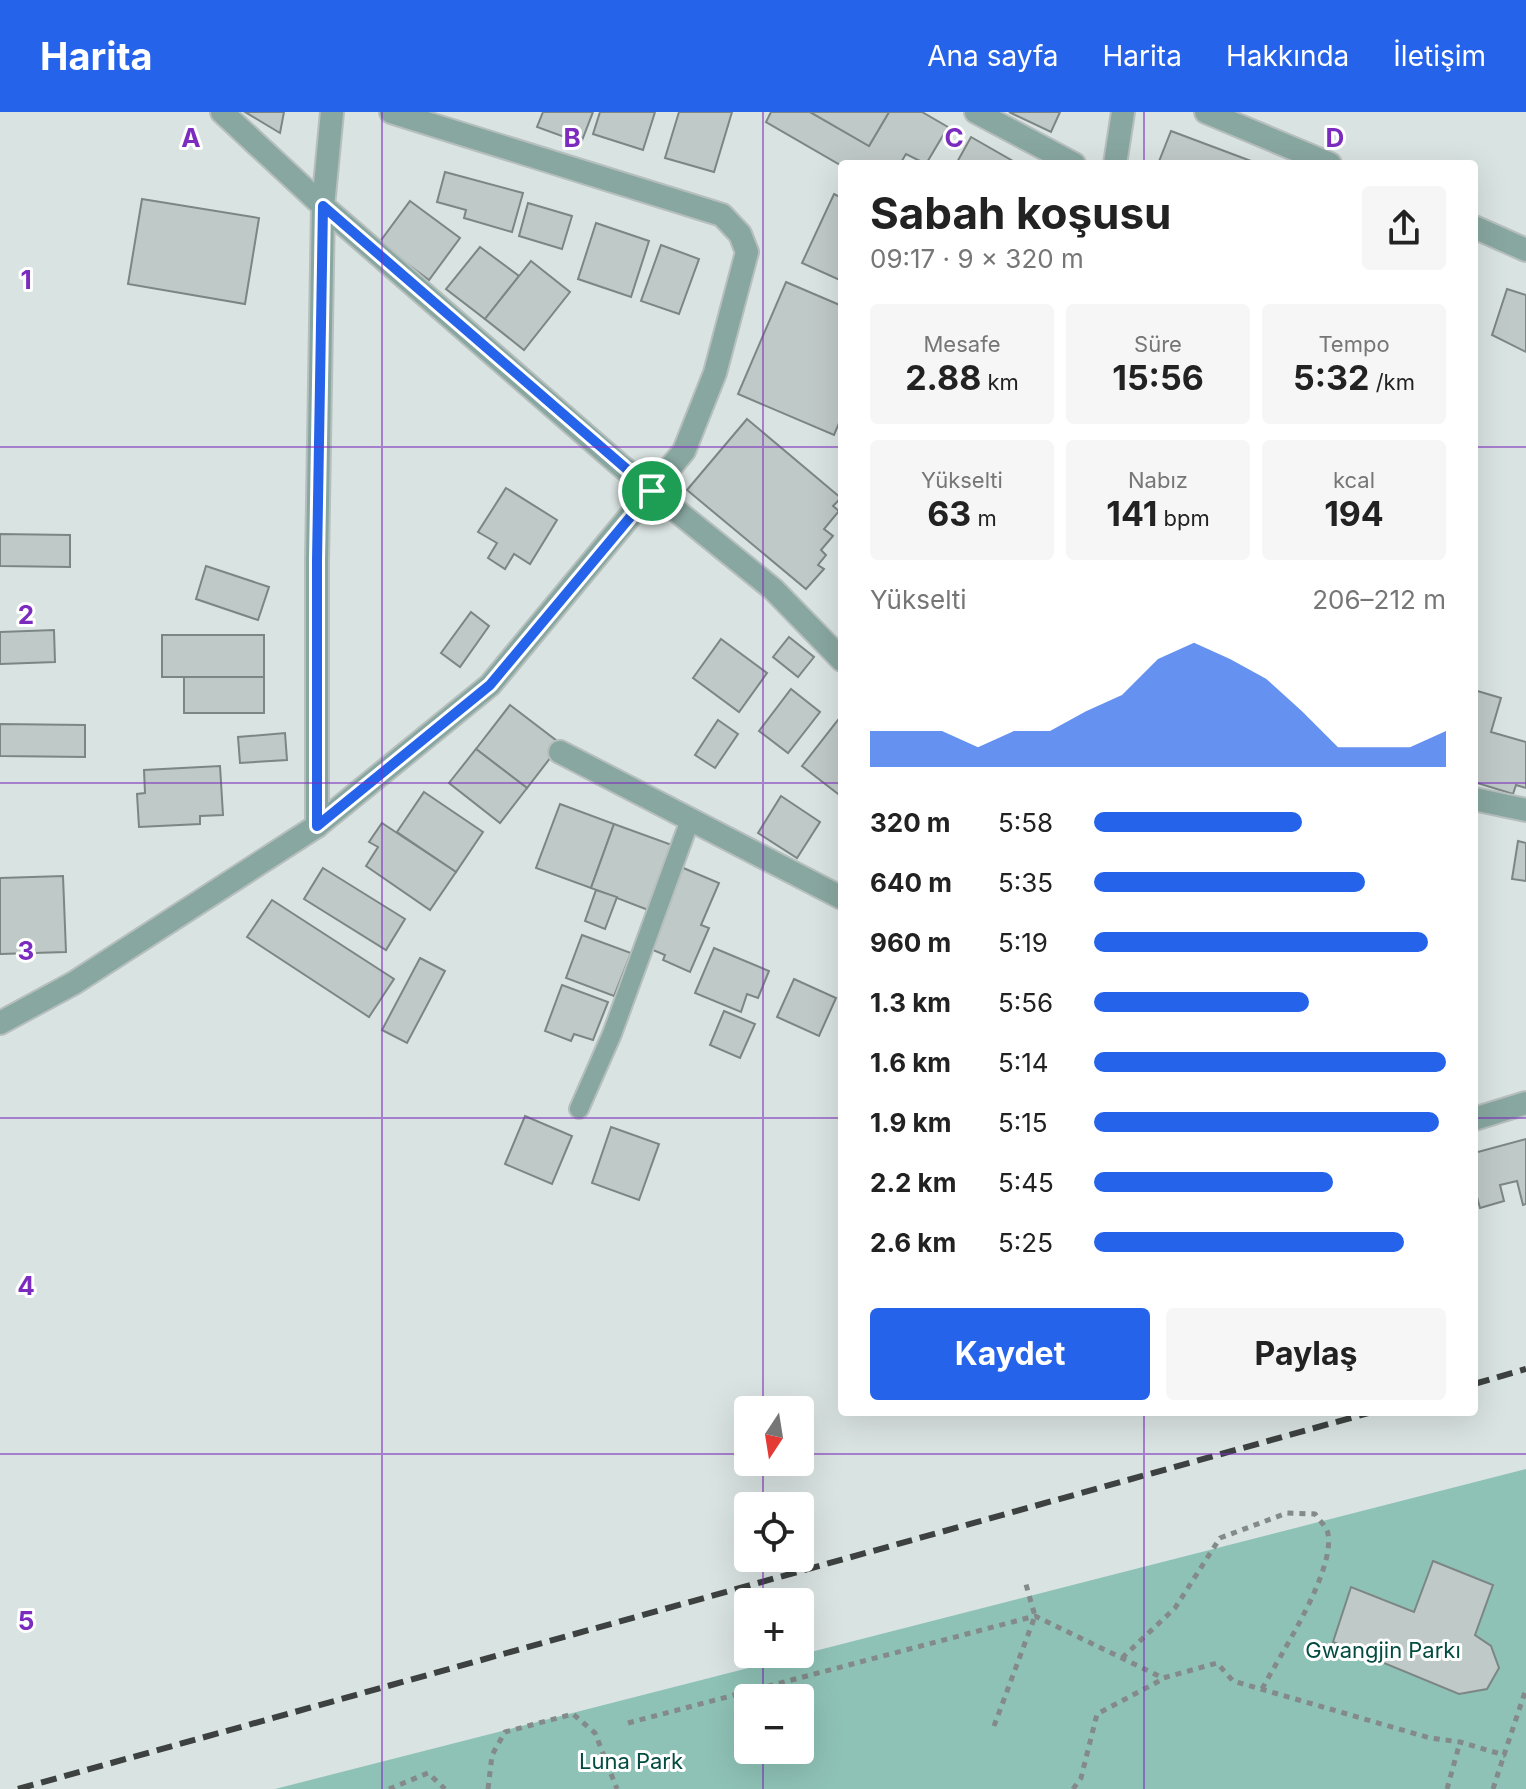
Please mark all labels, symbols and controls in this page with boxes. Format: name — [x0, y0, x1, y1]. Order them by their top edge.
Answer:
text: Harita — [40, 33, 153, 79]
text: Ana sayfa — [927, 39, 1059, 73]
text: Harita — [1103, 39, 1182, 73]
text: Hakkında — [1226, 39, 1349, 73]
text: İletişim — [1393, 39, 1486, 73]
text: A — [181, 122, 201, 153]
text: B — [563, 122, 581, 153]
text: C — [944, 122, 964, 153]
text: D — [1326, 122, 1344, 153]
text: Sabah koşusu — [870, 186, 1171, 240]
button: share — [1362, 186, 1446, 270]
text: 09:17 · 9 × 320 m — [870, 243, 1084, 274]
text: 1 — [20, 264, 32, 295]
text: Mesafe — [924, 331, 1001, 357]
text: Süre — [1134, 331, 1182, 357]
text: Tempo — [1318, 331, 1390, 357]
text: 2.88 — [905, 357, 981, 398]
text: 15:56 — [1112, 357, 1204, 398]
text: 5:32 — [1293, 357, 1369, 398]
text: km — [981, 369, 1019, 395]
text: /km — [1369, 369, 1415, 395]
pin — [618, 457, 686, 525]
text: Yükselti — [921, 467, 1003, 493]
text: Nabız — [1128, 467, 1188, 493]
text: kcal — [1333, 467, 1375, 493]
icon: arrive — [630, 469, 674, 513]
text: 63 — [927, 493, 971, 534]
text: 141 — [1106, 493, 1157, 534]
text: 194 — [1324, 493, 1384, 534]
text: m — [971, 505, 997, 531]
text: bpm — [1157, 505, 1210, 531]
text: Yükselti — [870, 584, 967, 615]
text: 206–212 m — [1312, 584, 1446, 615]
text: 2 — [18, 599, 34, 630]
text: 320 m — [870, 807, 951, 838]
text: 5:58 — [998, 807, 1053, 838]
text: 640 m — [870, 867, 952, 898]
text: 5:35 — [998, 867, 1053, 898]
text: 960 m — [870, 927, 951, 958]
text: 5:19 — [998, 927, 1048, 958]
text: 3 — [18, 935, 34, 966]
text: 1.3 km — [870, 987, 951, 1018]
text: 5:56 — [998, 987, 1053, 1018]
text: 1.6 km — [870, 1047, 951, 1078]
text: 5:14 — [998, 1047, 1049, 1078]
text: 1.9 km — [870, 1107, 951, 1138]
text: 5:15 — [998, 1107, 1048, 1138]
text: 2.2 km — [870, 1167, 956, 1198]
text: 5:45 — [998, 1167, 1054, 1198]
text: 2.6 km — [870, 1227, 956, 1258]
text: 5:25 — [998, 1227, 1053, 1258]
text: 4 — [17, 1270, 35, 1301]
button: Kaydet — [870, 1308, 1150, 1400]
button: Paylaş — [1166, 1308, 1446, 1400]
north arrow — [734, 1396, 814, 1476]
map controls — [734, 1396, 814, 1764]
button: locate — [734, 1492, 814, 1572]
button: + — [734, 1588, 814, 1668]
text: 5 — [18, 1605, 34, 1636]
park label: Gwangjin Parkı — [1305, 1637, 1461, 1663]
button: − — [734, 1684, 814, 1764]
park label: Luna Park — [579, 1748, 683, 1774]

